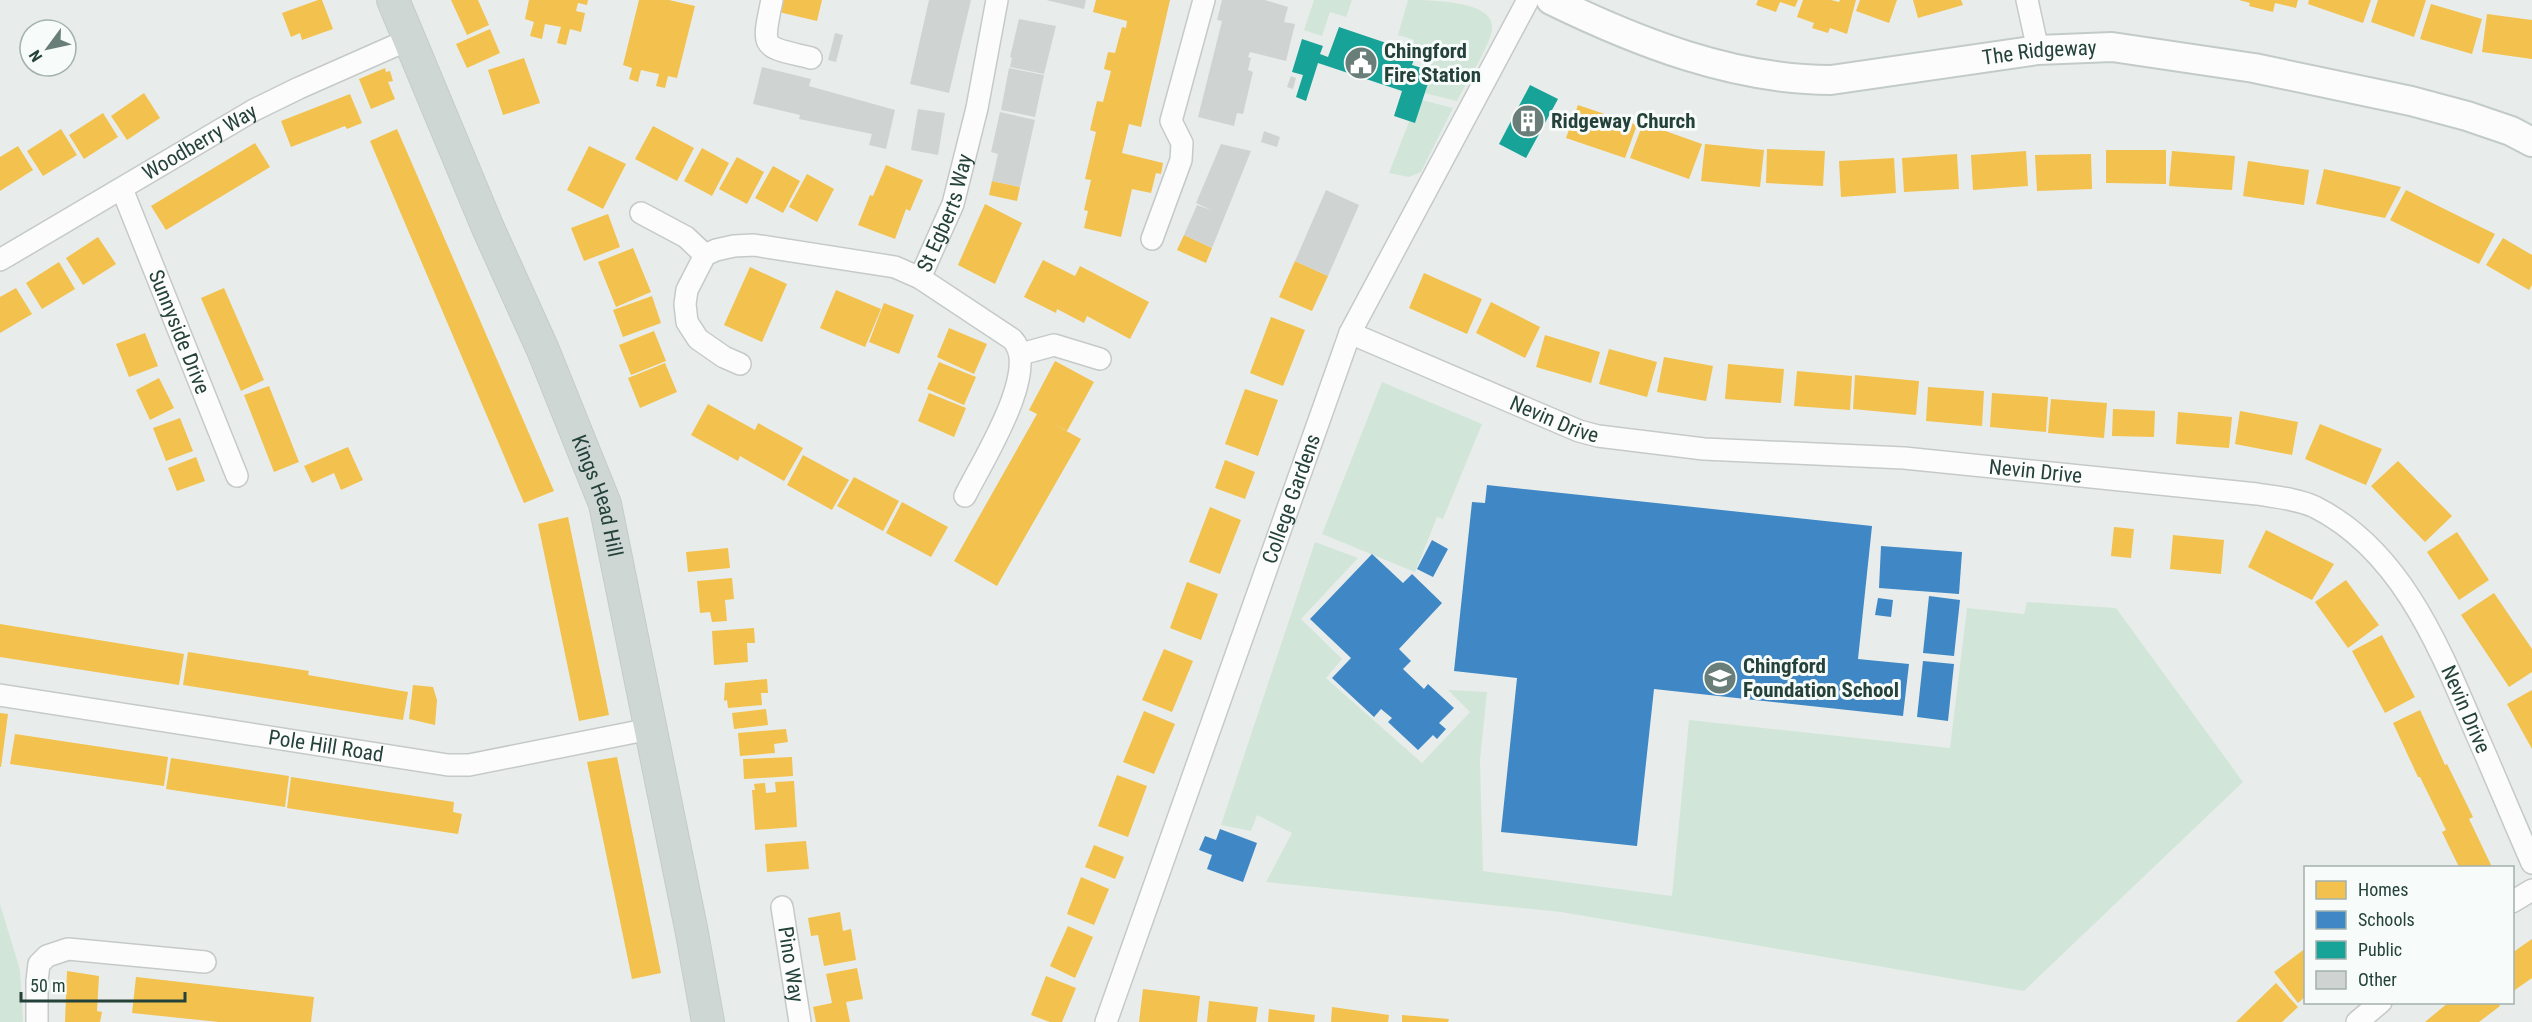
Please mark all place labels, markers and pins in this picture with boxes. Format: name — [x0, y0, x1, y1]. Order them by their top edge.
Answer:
place label: Chingford Fire Station — [1384, 39, 1481, 87]
public building icon: Chingford Fire Station — [1343, 45, 1379, 81]
building icon: Ridgeway Church — [1510, 103, 1546, 139]
place label: Ridgeway Church — [1551, 109, 1696, 133]
place label: Chingford Foundation School — [1743, 654, 1899, 702]
school or university icon: Chingford Foundation School — [1702, 660, 1738, 696]

